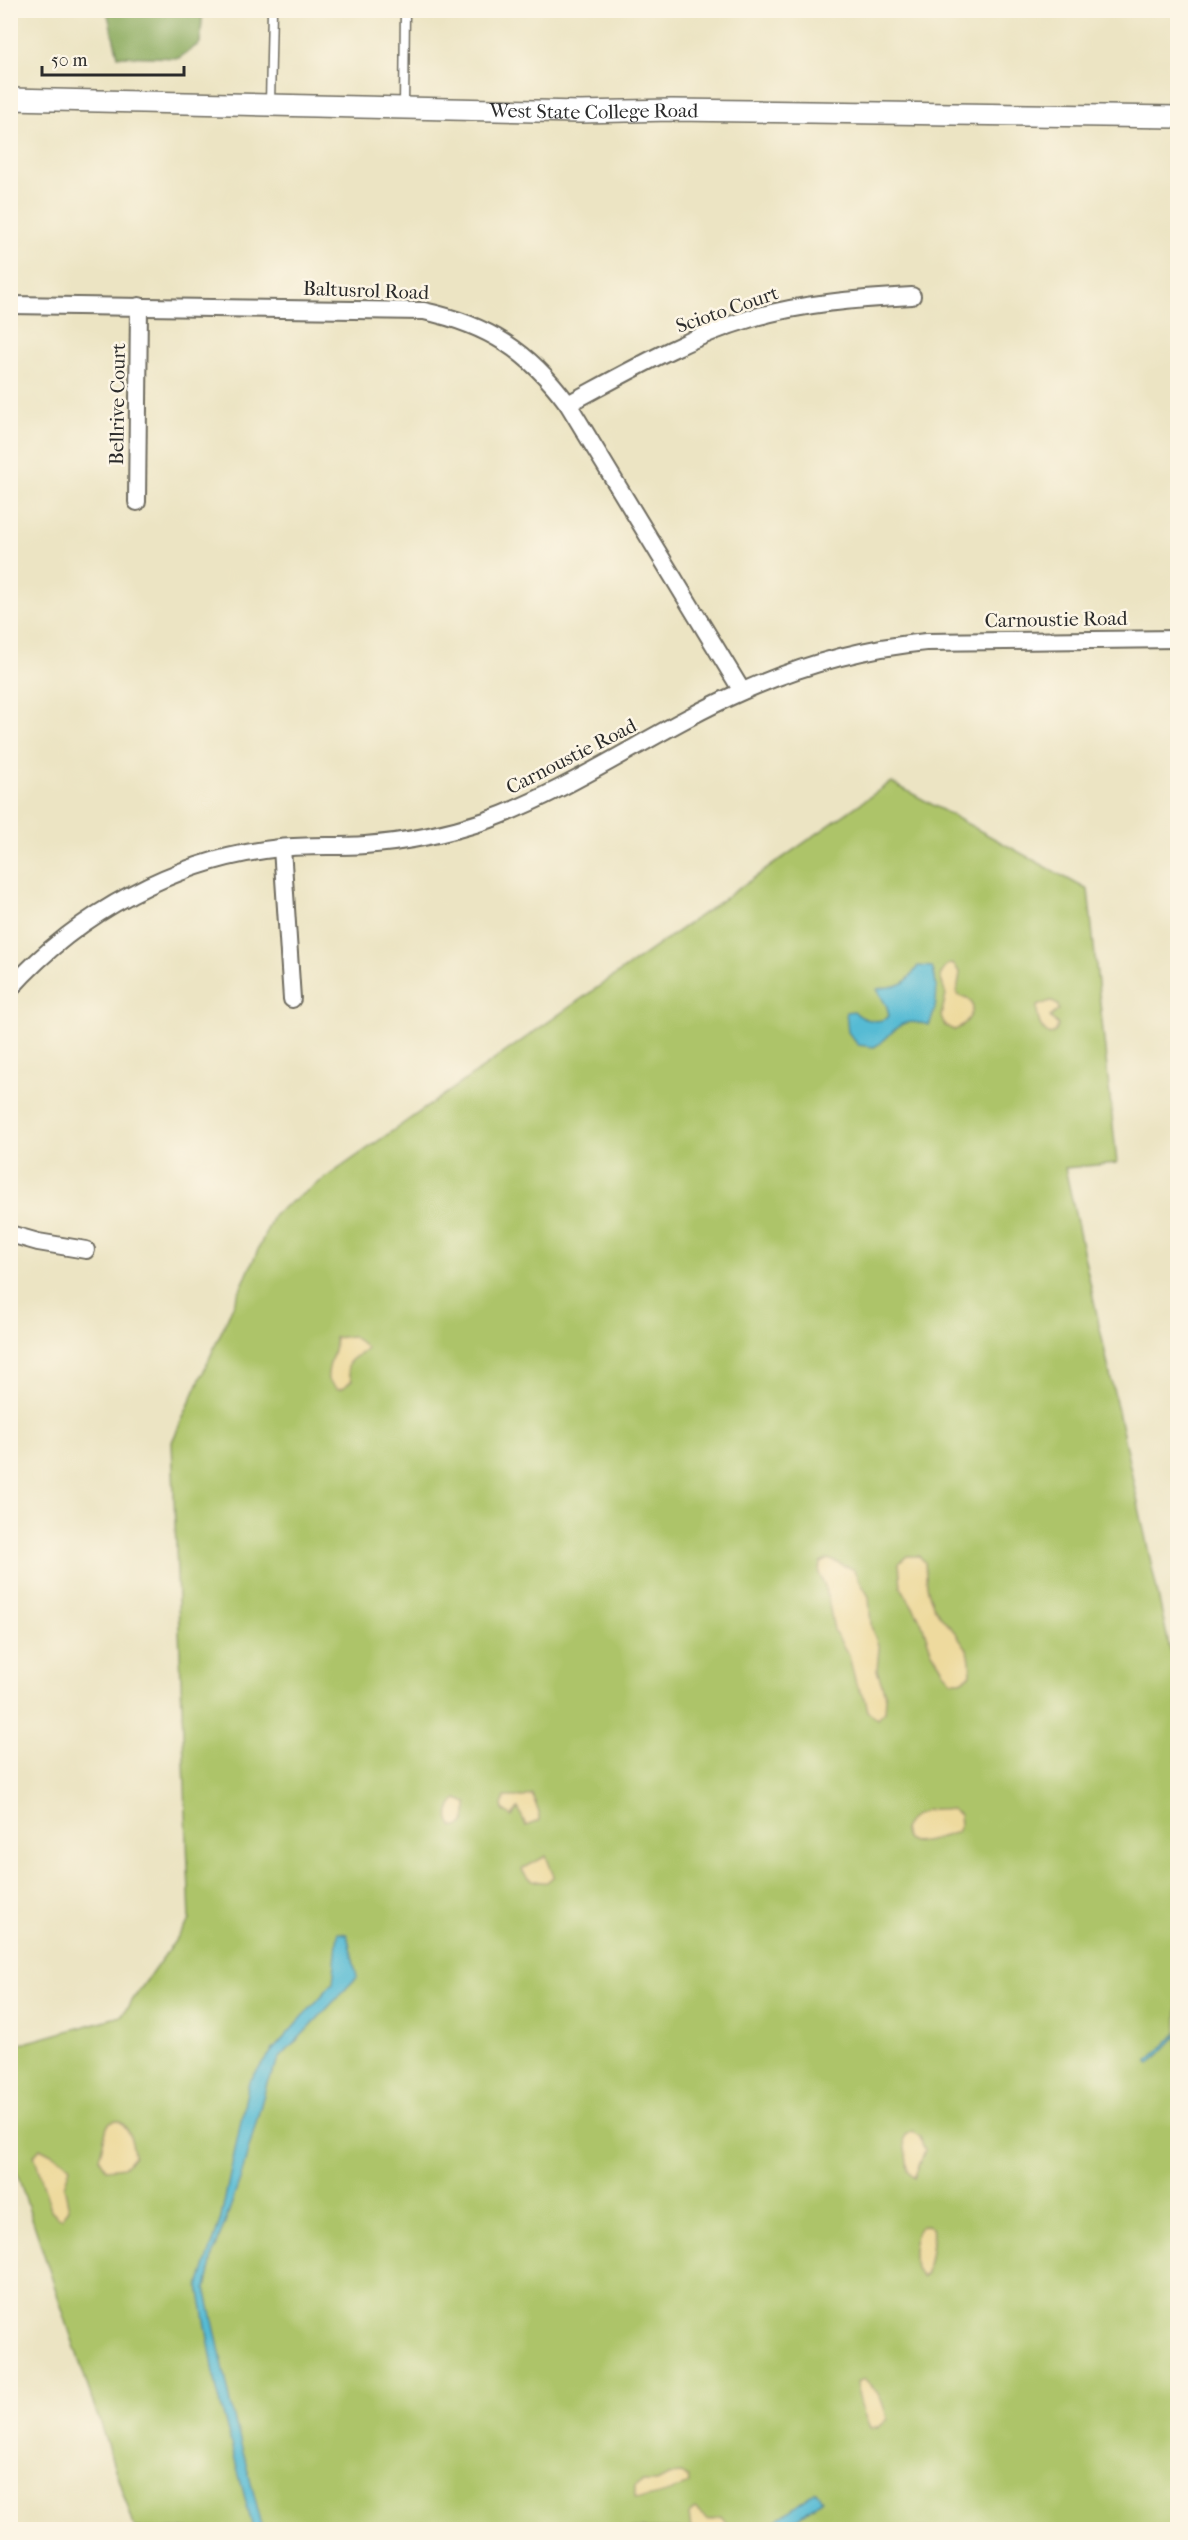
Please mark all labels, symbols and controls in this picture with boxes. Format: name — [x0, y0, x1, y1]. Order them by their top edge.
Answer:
scale bar — [42, 39, 184, 77]
text: 50 m — [51, 50, 88, 71]
street label: West State College Road — [488, 99, 700, 124]
street label: Baltusrol Road — [303, 277, 431, 304]
street label: Scioto Court — [673, 281, 782, 338]
street label: Bellrive Court — [105, 343, 130, 465]
street label: Carnoustie Road — [984, 607, 1129, 632]
street label: Carnoustie Road — [502, 713, 641, 799]

